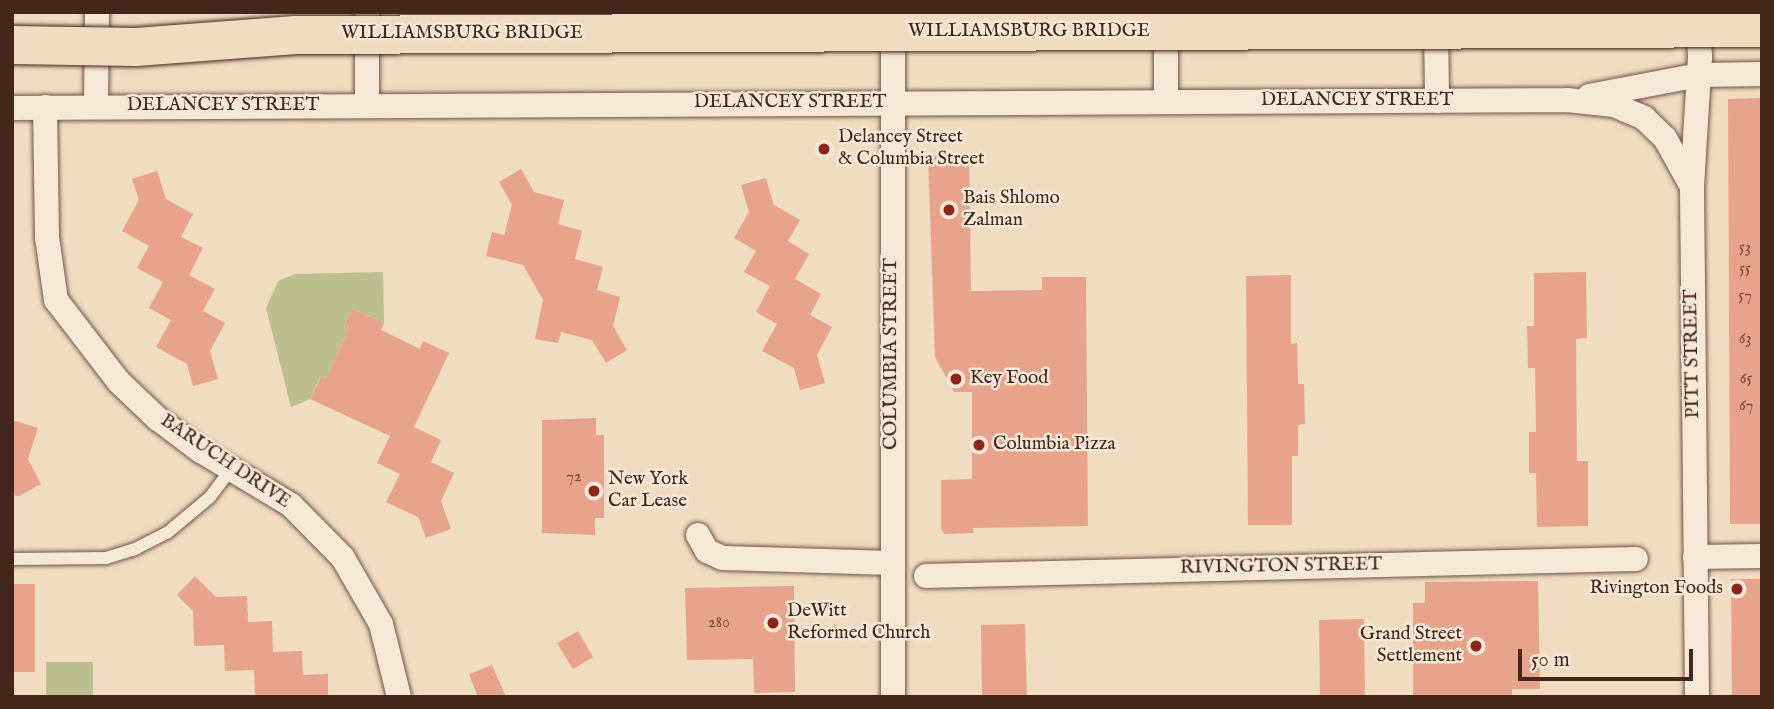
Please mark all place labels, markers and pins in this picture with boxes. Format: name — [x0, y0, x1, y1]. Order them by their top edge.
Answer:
place label: Delancey Street & Columbia Street — [838, 127, 984, 171]
marker: Delancey Street & Columbia Street — [816, 141, 832, 157]
place label: Bais Shlomo Zalman — [963, 188, 1060, 232]
marker: Bais Shlomo Zalman — [941, 202, 957, 218]
place label: Key Food — [970, 368, 1048, 390]
marker: Key Food — [948, 371, 964, 387]
place label: Columbia Pizza — [993, 434, 1116, 456]
marker: Columbia Pizza — [971, 437, 987, 453]
place label: New York Car Lease — [608, 469, 688, 513]
marker: New York Car Lease — [586, 483, 602, 499]
place label: Rivington Foods — [1590, 578, 1723, 600]
marker: Rivington Foods — [1729, 581, 1745, 597]
place label: DeWitt Reformed Church — [787, 601, 930, 645]
marker: DeWitt Reformed Church — [765, 615, 781, 631]
place label: Grand Street Settlement — [1360, 624, 1462, 668]
marker: Grand Street Settlement — [1468, 638, 1484, 654]

